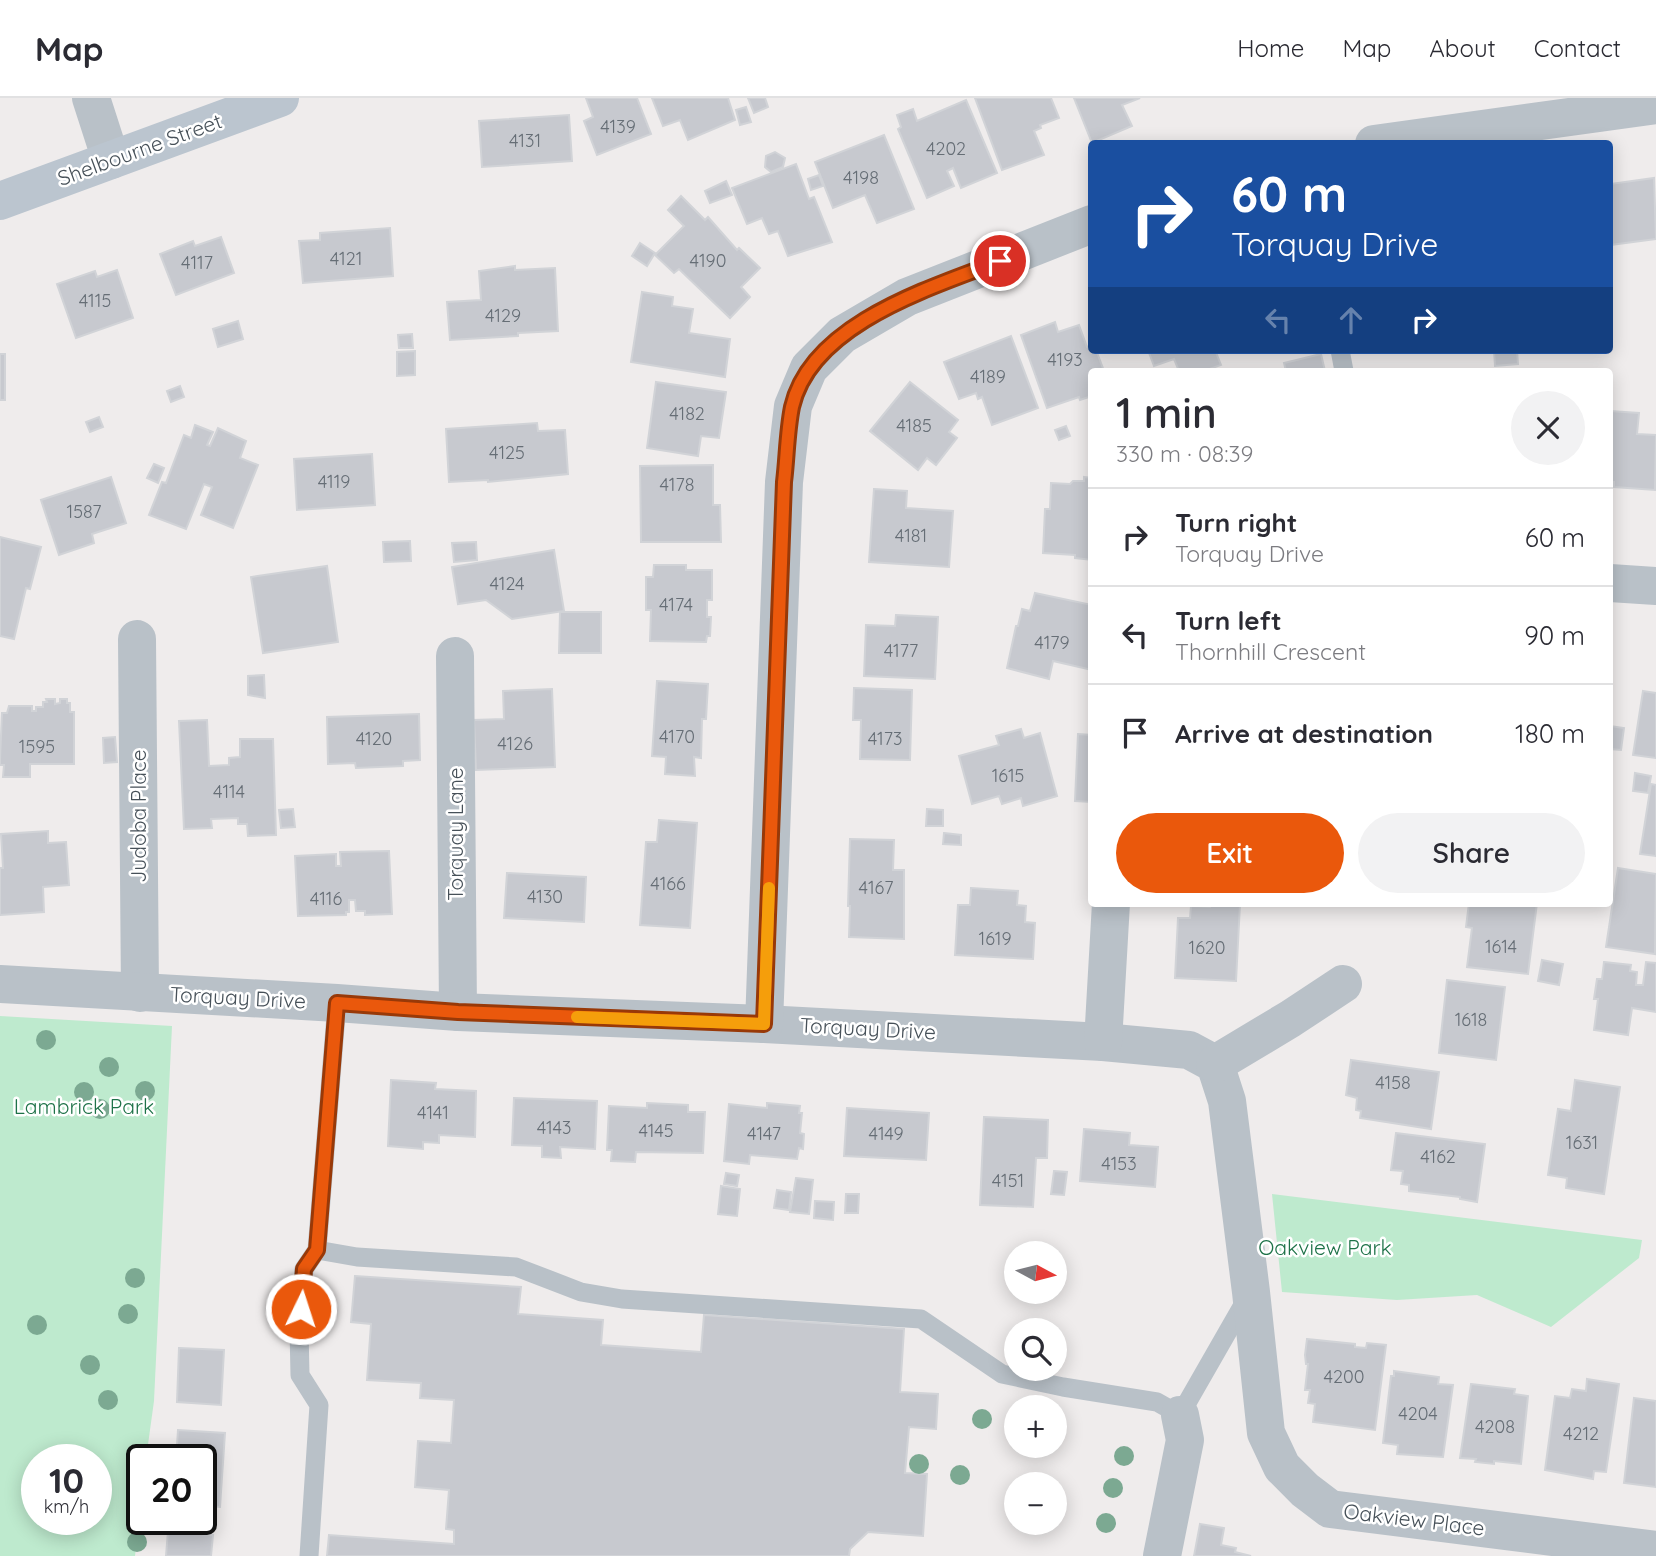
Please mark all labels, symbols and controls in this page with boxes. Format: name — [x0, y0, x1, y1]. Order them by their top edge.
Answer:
text: Map — [35, 28, 103, 69]
text: Home — [1237, 33, 1304, 63]
text: Map — [1342, 33, 1391, 63]
text: About — [1429, 33, 1496, 63]
text: Contact — [1534, 33, 1621, 63]
street label: Shelbourne Street — [54, 107, 225, 191]
house number: 4139 — [600, 115, 636, 138]
house number: 4131 — [509, 129, 541, 152]
house number: 4202 — [926, 137, 966, 160]
text: 60 m — [1231, 163, 1347, 224]
house number: 4198 — [843, 166, 879, 189]
icon: right — [1116, 168, 1207, 259]
text: Torquay Drive — [1231, 224, 1438, 264]
pin — [970, 231, 1030, 291]
icon: arrive — [981, 242, 1019, 280]
house number: 4121 — [330, 247, 362, 270]
house number: 4190 — [690, 249, 726, 272]
house number: 4117 — [181, 251, 213, 274]
house number: 4115 — [79, 289, 111, 312]
icon: left — [1259, 301, 1297, 339]
icon: ahead — [1332, 301, 1370, 339]
icon: right — [1405, 301, 1443, 339]
house number: 4129 — [485, 304, 521, 327]
house number: 4193 — [1047, 348, 1083, 371]
house number: 4189 — [970, 365, 1006, 388]
text: 1 min — [1116, 386, 1217, 439]
button: close — [1511, 391, 1585, 465]
house number: 4182 — [669, 402, 705, 425]
house number: 4185 — [896, 414, 932, 437]
text: 330 m · 08:39 — [1116, 439, 1253, 468]
house number: 4125 — [489, 441, 525, 464]
house number: 4119 — [318, 470, 350, 493]
house number: 4178 — [660, 473, 694, 496]
house number: 1587 — [67, 500, 101, 523]
text: Turn right — [1175, 506, 1297, 539]
icon: right — [1116, 518, 1154, 556]
text: 60 m — [1525, 521, 1585, 554]
house number: 4181 — [895, 524, 927, 547]
text: Torquay Drive — [1175, 539, 1324, 568]
house number: 4124 — [489, 572, 525, 595]
house number: 4174 — [659, 593, 693, 616]
text: Turn left — [1175, 604, 1282, 637]
icon: left — [1116, 616, 1154, 654]
text: 90 m — [1524, 619, 1585, 652]
house number: 4179 — [1034, 631, 1070, 654]
text: Thornhill Crescent — [1175, 637, 1366, 666]
house number: 4177 — [884, 639, 918, 662]
icon: arrive — [1116, 714, 1154, 752]
text: Arrive at destination — [1175, 717, 1433, 750]
text: 180 m — [1515, 717, 1585, 750]
house number: 4170 — [659, 725, 695, 748]
house number: 4120 — [356, 727, 392, 750]
house number: 4173 — [868, 727, 902, 750]
house number: 4126 — [497, 732, 533, 755]
house number: 1595 — [19, 735, 55, 758]
street label: Judoba Place — [125, 749, 151, 883]
house number: 1615 — [992, 764, 1024, 787]
street label: Torquay Lane — [442, 767, 468, 901]
house number: 4114 — [213, 780, 245, 803]
button: Exit — [1116, 813, 1344, 893]
button: Share — [1358, 813, 1585, 893]
house number: 4166 — [650, 872, 686, 895]
house number: 4167 — [859, 876, 893, 899]
house number: 4130 — [527, 885, 563, 908]
house number: 4116 — [310, 887, 342, 910]
house number: 1619 — [979, 927, 1011, 950]
house number: 1614 — [1485, 935, 1517, 958]
house number: 1620 — [1188, 936, 1226, 959]
street label: Torquay Drive — [169, 980, 307, 1014]
house number: 1618 — [1455, 1008, 1487, 1031]
street label: Torquay Drive — [799, 1011, 937, 1045]
house number: 4158 — [1375, 1071, 1411, 1094]
park label: Lambrick Park — [14, 1093, 154, 1119]
house number: 4141 — [417, 1101, 449, 1124]
house number: 4143 — [537, 1116, 571, 1139]
house number: 4145 — [638, 1119, 674, 1142]
house number: 4147 — [747, 1122, 781, 1145]
house number: 4149 — [869, 1122, 903, 1145]
house number: 1631 — [1566, 1131, 1598, 1154]
house number: 4162 — [1420, 1145, 1456, 1168]
house number: 4153 — [1101, 1152, 1137, 1175]
house number: 4151 — [992, 1169, 1024, 1192]
park label: Oakview Park — [1258, 1234, 1392, 1260]
north arrow — [1004, 1241, 1068, 1304]
map controls — [1004, 1241, 1067, 1535]
position arrow — [264, 1272, 338, 1346]
button: search — [1004, 1318, 1067, 1381]
house number: 4200 — [1324, 1365, 1364, 1388]
button: + — [1004, 1395, 1067, 1458]
house number: 4204 — [1398, 1402, 1438, 1425]
house number: 4208 — [1475, 1415, 1515, 1438]
house number: 4212 — [1563, 1422, 1599, 1445]
speed limit sign: 20 — [126, 1444, 217, 1535]
text: 10 — [49, 1458, 84, 1502]
button: − — [1004, 1472, 1067, 1535]
text: km/h — [44, 1495, 89, 1518]
street label: Oakview Place — [1342, 1497, 1486, 1541]

